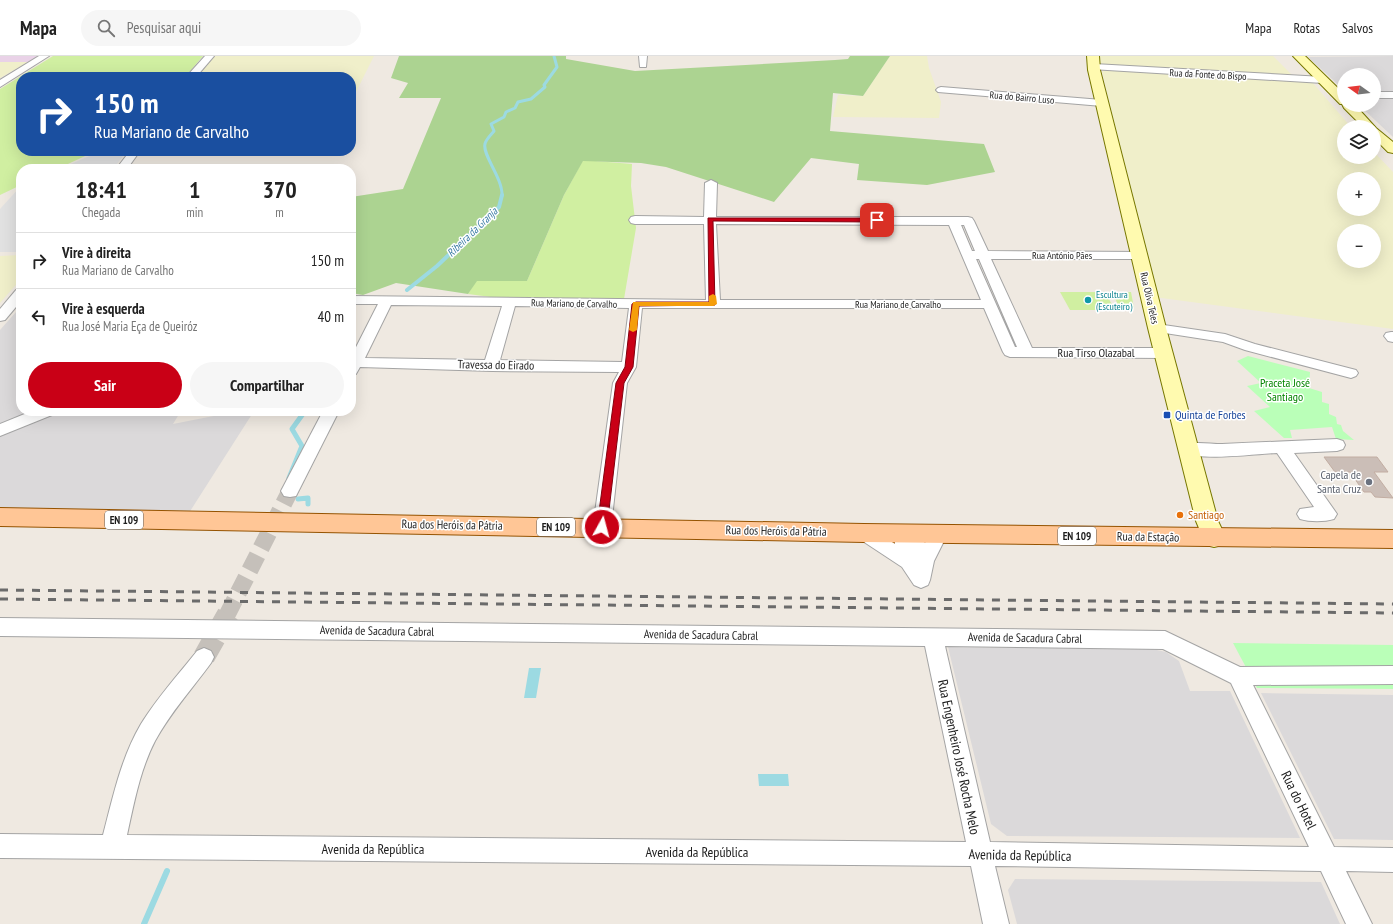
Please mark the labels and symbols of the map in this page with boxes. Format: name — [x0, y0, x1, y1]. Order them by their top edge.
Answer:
street label: Rua da Fonte do Bispo — [1169, 66, 1247, 83]
north arrow — [1337, 68, 1381, 112]
street label: Rua do Bairro Luso — [989, 88, 1055, 107]
pin — [860, 203, 894, 237]
water label: Ribeira da Granja — [444, 204, 501, 260]
street label: Rua António Pães — [1032, 249, 1093, 262]
street label: Rua Oliva Teles — [1137, 271, 1162, 326]
place label: Escultura (Escuteiro) — [1096, 288, 1133, 313]
marker: Escultura (Escuteiro) — [1083, 295, 1093, 305]
street label: Rua Mariano de Carvalho — [531, 296, 617, 311]
street label: Rua Mariano de Carvalho — [855, 298, 941, 311]
street label: Rua Tirso Olazabal — [1057, 345, 1135, 360]
street label: Travessa do Eirado — [458, 356, 534, 373]
park label: Praceta José Santiago — [1260, 375, 1310, 404]
place label: Quinta de Forbes — [1175, 407, 1246, 422]
marker: Quinta de Forbes — [1162, 410, 1172, 420]
place label: Capela de Santa Cruz — [1317, 467, 1361, 496]
marker: Capela de Santa Cruz — [1364, 477, 1374, 487]
position arrow — [581, 506, 623, 548]
place label: Santiago — [1188, 507, 1224, 522]
marker: Santiago — [1175, 510, 1185, 520]
road number: EN 109 — [105, 511, 143, 529]
street label: Rua dos Heróis da Pátria — [401, 516, 503, 533]
road number: EN 109 — [537, 518, 575, 536]
street label: Rua dos Heróis da Pátria — [725, 522, 827, 539]
road number: EN 109 — [1058, 527, 1096, 545]
street label: Rua da Estação — [1117, 528, 1179, 545]
street label: Avenida de Sacadura Cabral — [320, 622, 434, 639]
street label: Avenida de Sacadura Cabral — [644, 626, 758, 643]
street label: Avenida de Sacadura Cabral — [968, 629, 1082, 646]
street label: Rua Engenheiro José Rocha Melo — [934, 678, 984, 836]
street label: Rua do Hotel — [1277, 768, 1321, 833]
street label: Avenida da República — [322, 840, 424, 858]
street label: Avenida da República — [646, 843, 748, 861]
street label: Avenida da República — [968, 845, 1072, 865]

